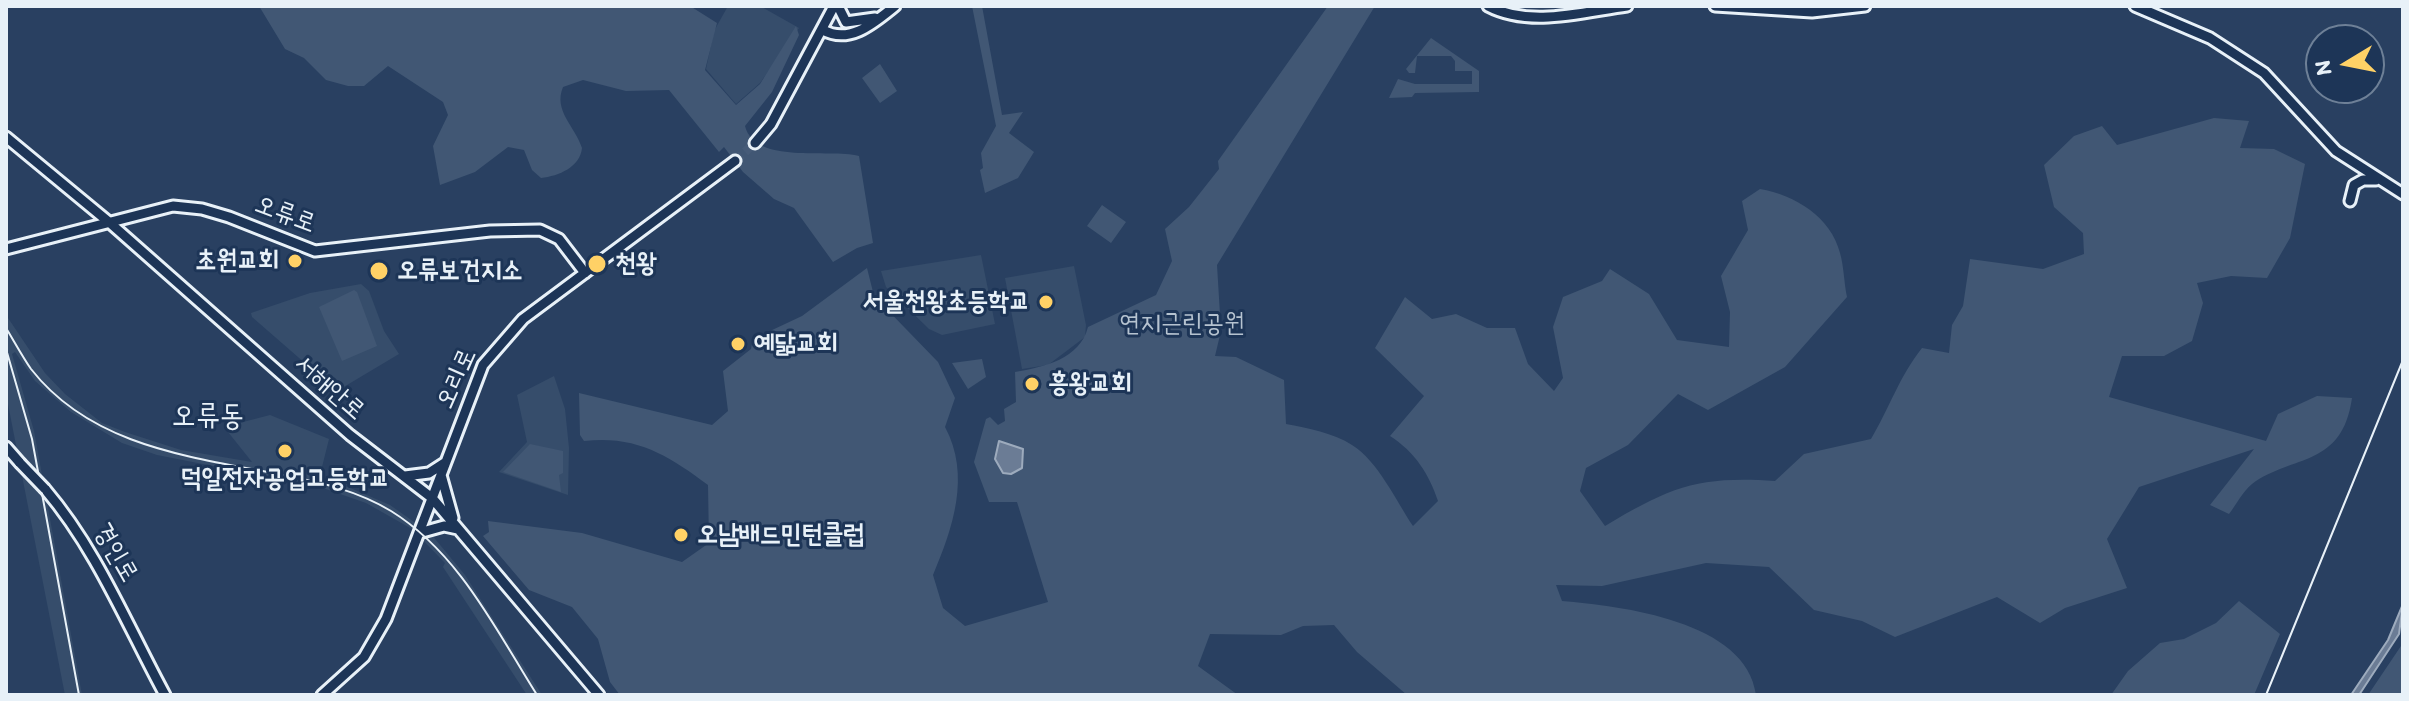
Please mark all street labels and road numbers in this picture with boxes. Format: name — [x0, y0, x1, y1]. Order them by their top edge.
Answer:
street label: 오류로 — [250, 190, 320, 240]
street label: 오리로 — [430, 344, 484, 414]
street label: 서해안로 — [287, 349, 371, 427]
street label: 경인로 — [86, 518, 144, 588]

